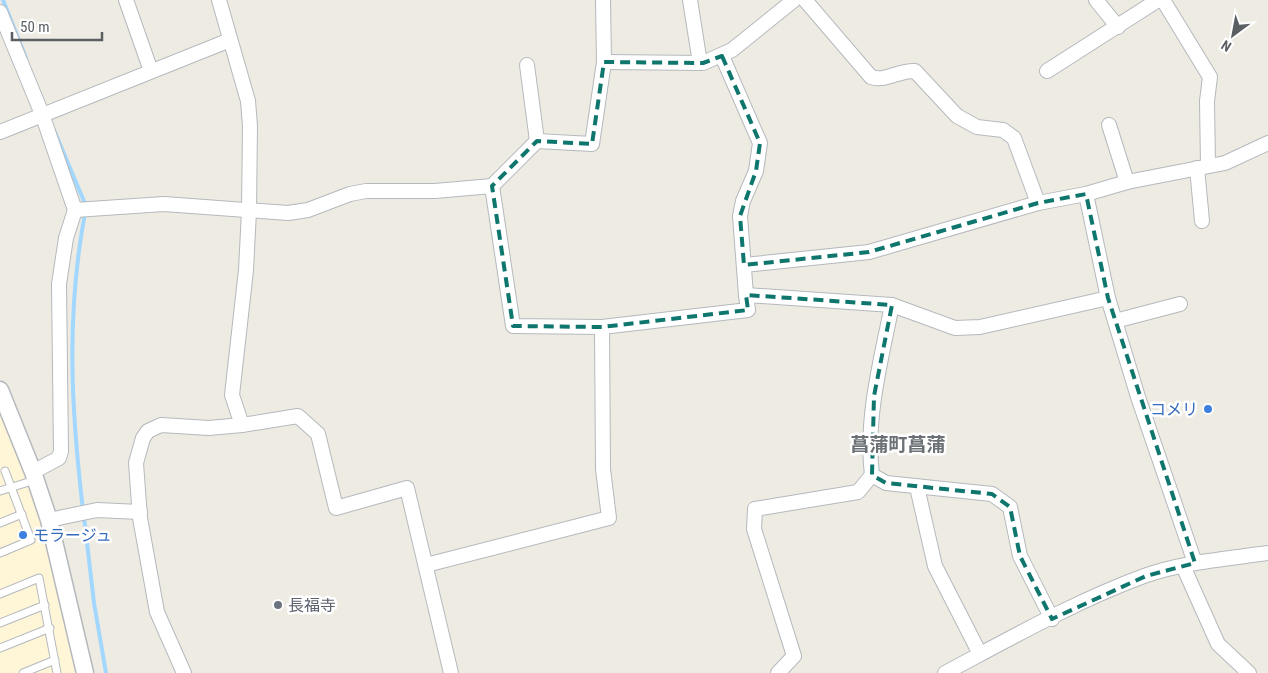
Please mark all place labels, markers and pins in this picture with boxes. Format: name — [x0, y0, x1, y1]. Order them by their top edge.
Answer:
place label: コメリ — [1150, 400, 1198, 419]
marker: コメリ — [1202, 403, 1214, 415]
place label: モラージュ — [33, 526, 112, 545]
marker: モラージュ — [17, 529, 29, 541]
place label: 長福寺 — [288, 596, 336, 615]
marker: 長福寺 — [272, 599, 284, 611]

